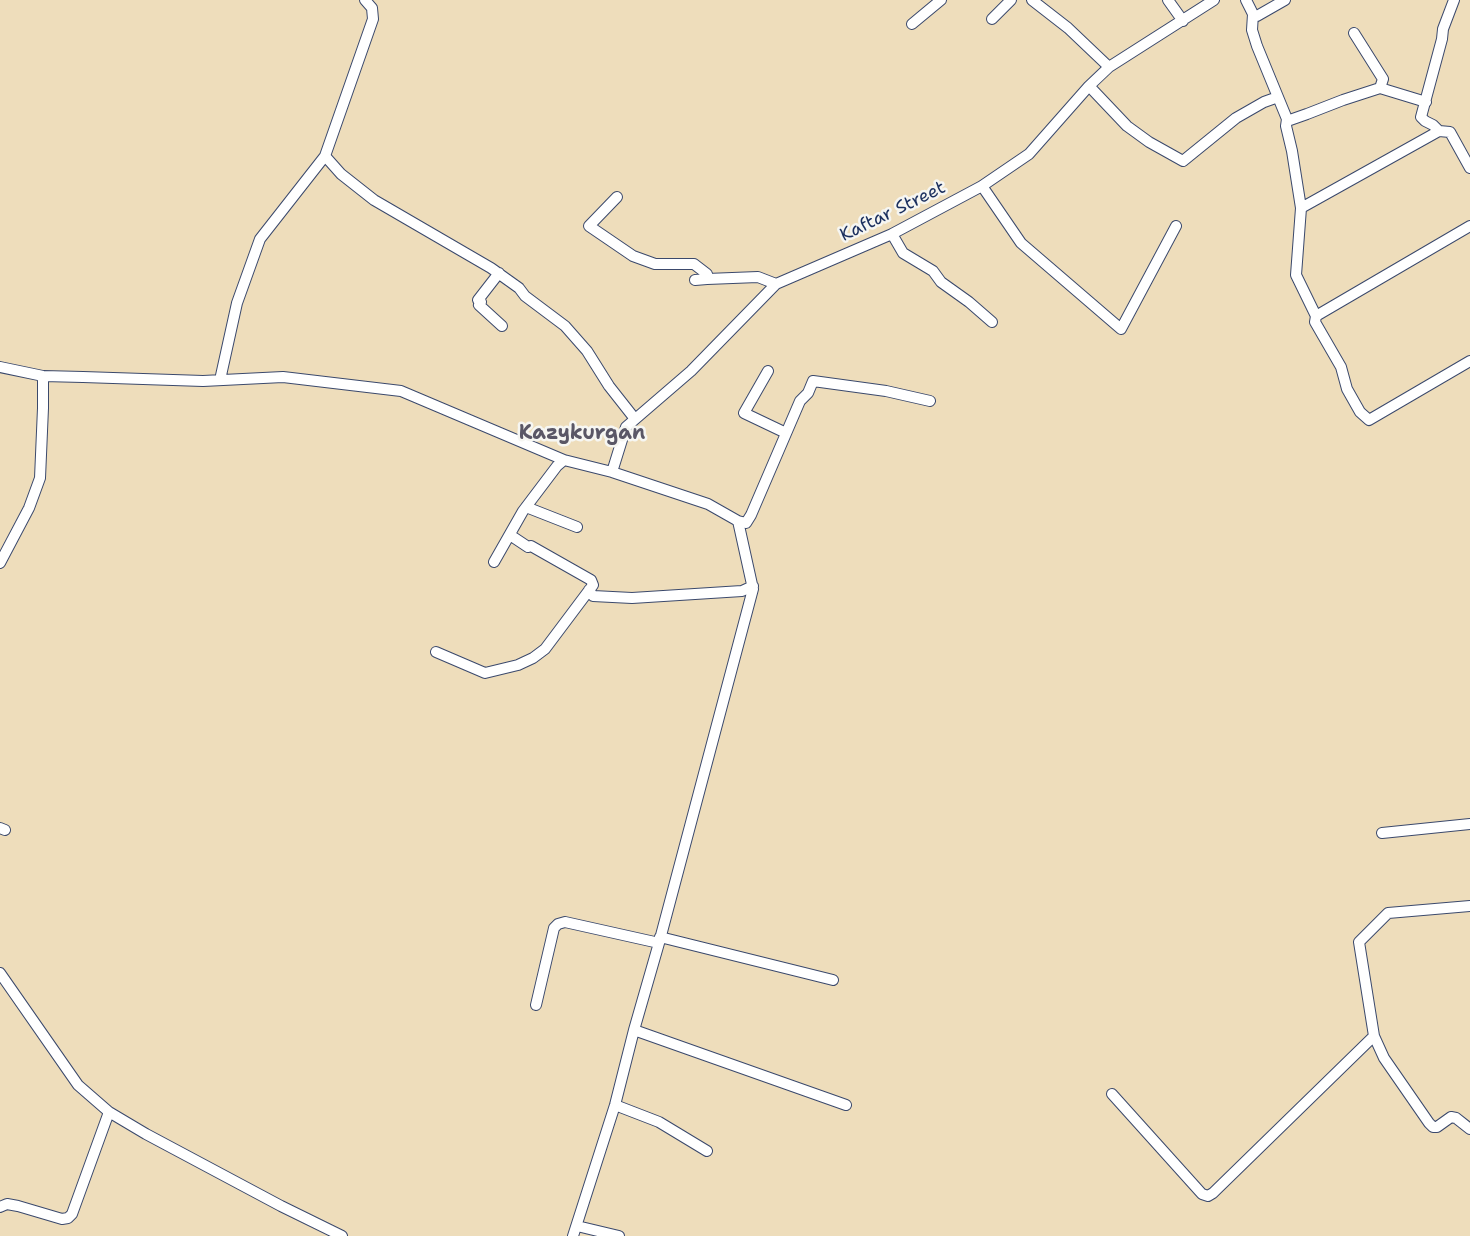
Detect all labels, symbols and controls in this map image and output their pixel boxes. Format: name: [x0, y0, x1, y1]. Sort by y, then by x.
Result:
street label: Kaftar Street: [837, 177, 949, 247]
district label: Kazykurgan: [519, 422, 645, 446]

